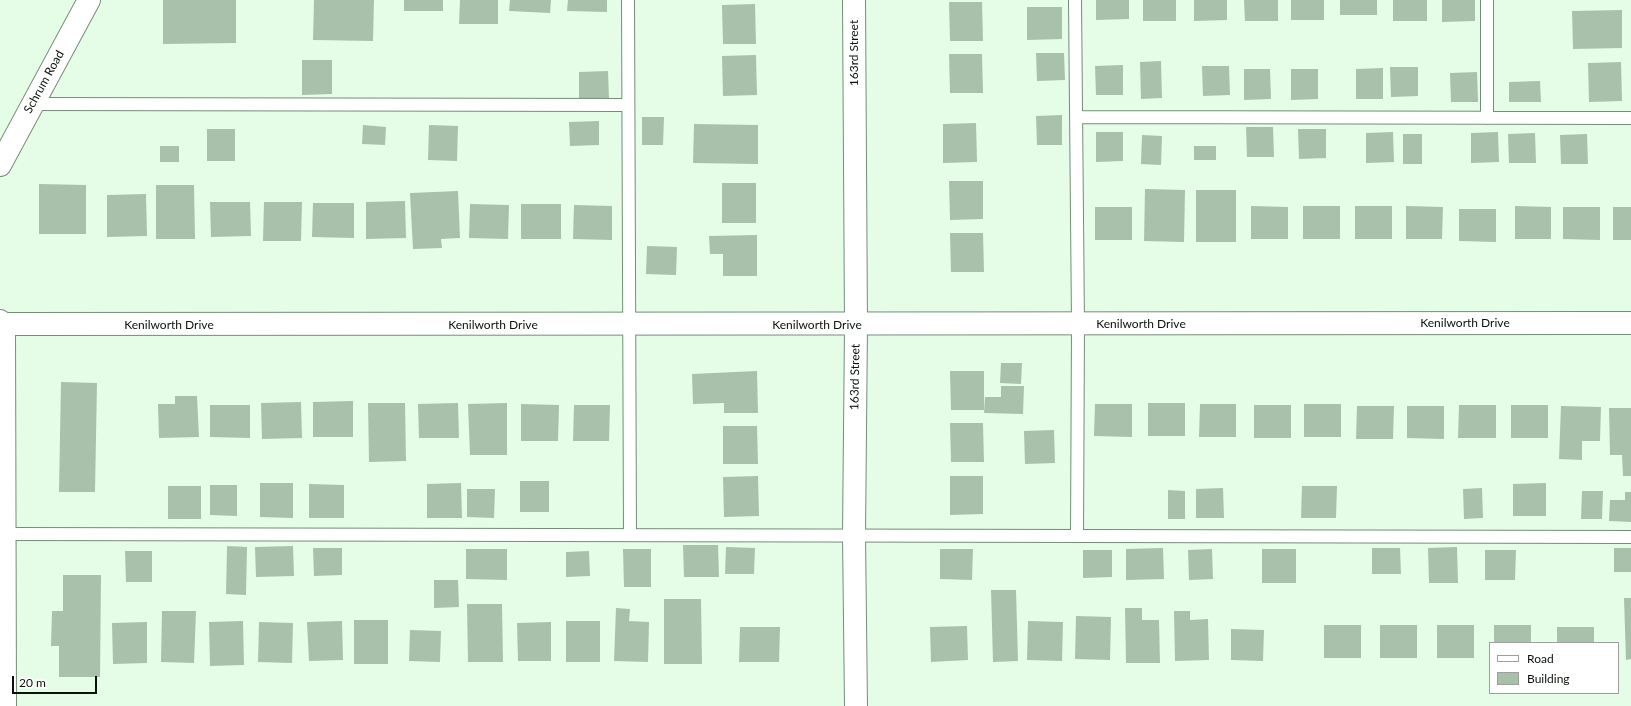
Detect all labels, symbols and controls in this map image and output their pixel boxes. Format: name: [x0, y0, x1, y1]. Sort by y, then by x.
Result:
street label: 163rd Street: [847, 20, 861, 86]
street label: Schrum Road: [21, 48, 67, 116]
street label: Kenilworth Drive: [1420, 316, 1510, 330]
street label: Kenilworth Drive: [1096, 317, 1186, 331]
street label: Kenilworth Drive: [124, 318, 214, 332]
street label: Kenilworth Drive: [448, 318, 538, 332]
street label: Kenilworth Drive: [772, 318, 862, 332]
street label: 163rd Street: [847, 344, 863, 410]
legend: [1489, 642, 1619, 694]
text: Road: [1527, 651, 1554, 666]
scale bar: [14, 668, 99, 694]
text: Building: [1527, 671, 1570, 686]
text: 20 m: [19, 675, 46, 690]

